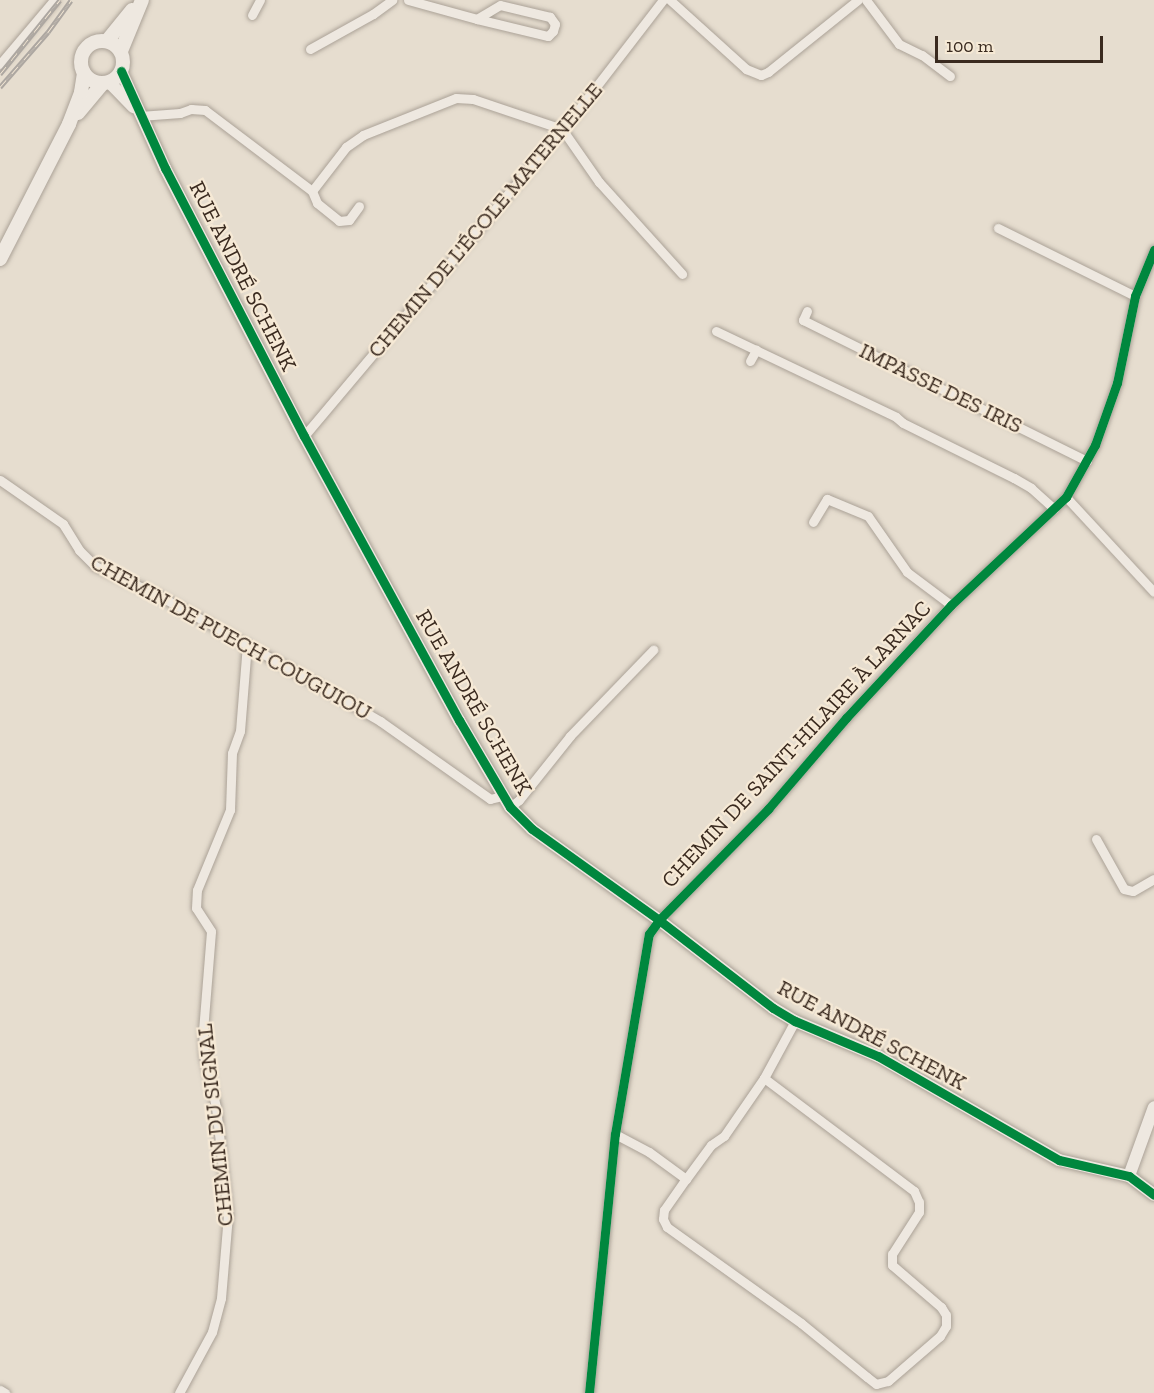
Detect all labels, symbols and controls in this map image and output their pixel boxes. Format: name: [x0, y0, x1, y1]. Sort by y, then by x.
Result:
scale bar: [938, 24, 1106, 62]
text: 100 m: [946, 35, 993, 57]
street label: CHEMIN DE L'ÉCOLE MATERNELLE: [362, 77, 608, 363]
street label: RUE ANDRÉ SCHENK: [184, 176, 302, 376]
street label: IMPASSE DES IRIS: [855, 337, 1027, 439]
street label: CHEMIN DE PUECH COUGUIOU: [86, 549, 376, 725]
street label: CHEMIN DE SAINT-HILAIRE À LARNAC: [655, 595, 937, 893]
street label: RUE ANDRÉ SCHENK: [410, 604, 538, 800]
street label: RUE ANDRÉ SCHENK: [773, 974, 971, 1096]
street label: CHEMIN DU SIGNAL: [191, 1022, 239, 1228]

